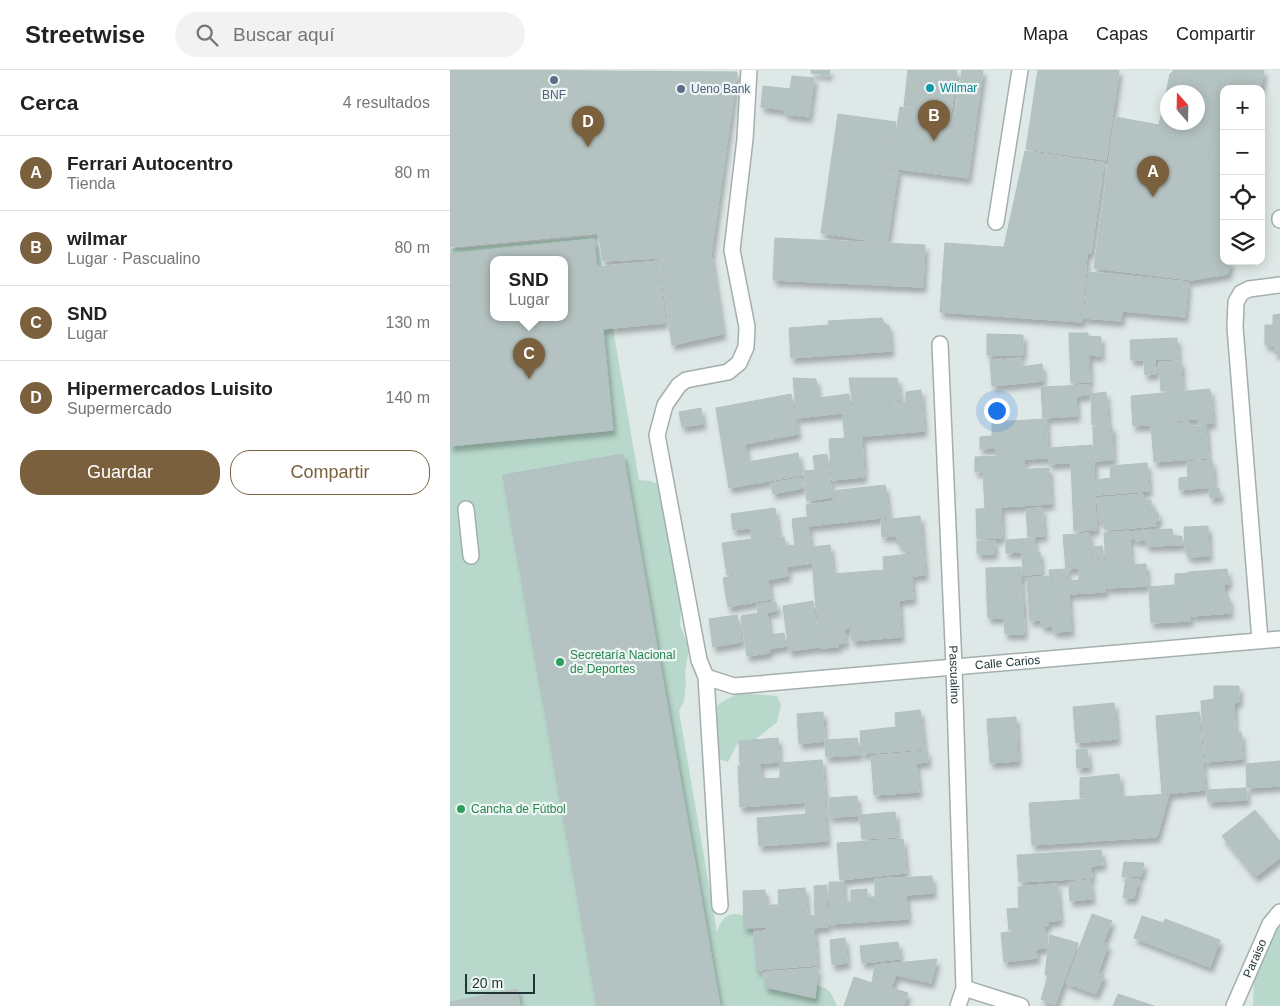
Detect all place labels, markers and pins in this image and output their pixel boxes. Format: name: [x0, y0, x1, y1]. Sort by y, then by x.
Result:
marker: BNF: [548, 74, 560, 86]
place label: Wilmar: [940, 81, 977, 95]
place label: Ueno Bank: [691, 82, 751, 96]
marker: Wilmar: [924, 82, 936, 94]
marker: Ueno Bank: [675, 83, 687, 95]
place label: BNF: [542, 88, 566, 102]
pin: B: [918, 100, 950, 141]
pin: D: [572, 106, 604, 147]
pin: A: [1137, 156, 1169, 197]
pin: C: [513, 338, 545, 379]
place label: Secretaría Nacional de Deportes: [570, 648, 675, 676]
marker: Secretaría Nacional de Deportes: [554, 656, 566, 668]
place label: Cancha de Fútbol: [471, 802, 566, 816]
marker: Cancha de Fútbol: [455, 803, 467, 815]

